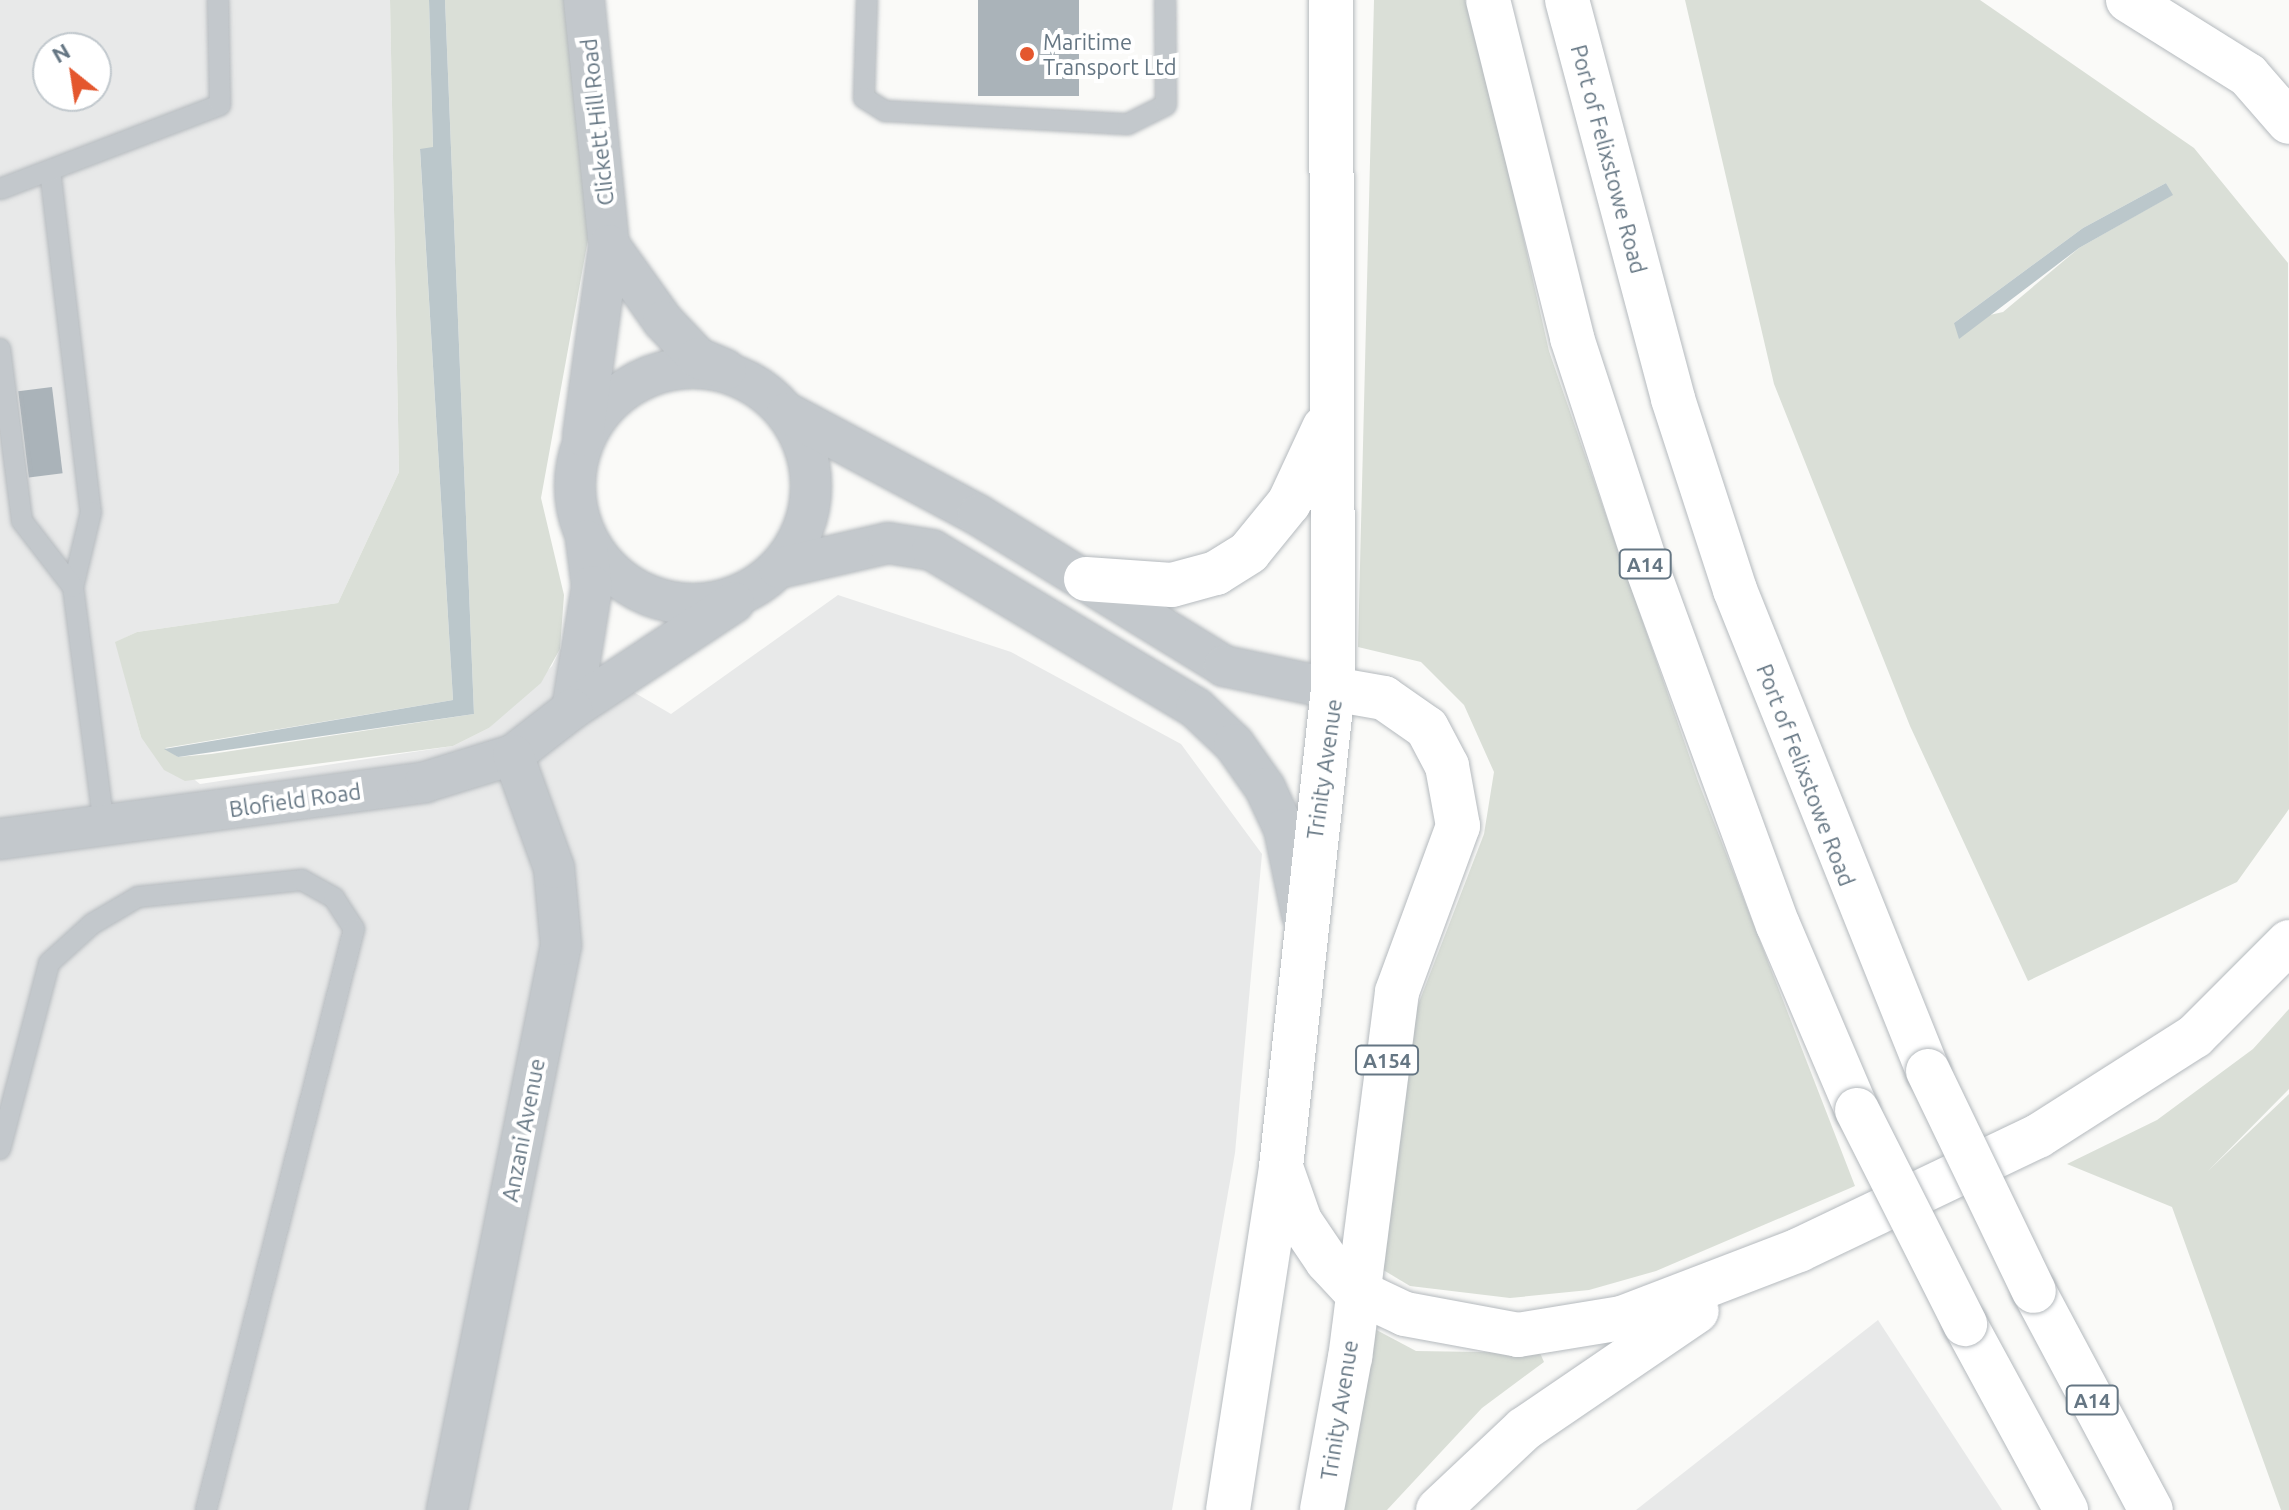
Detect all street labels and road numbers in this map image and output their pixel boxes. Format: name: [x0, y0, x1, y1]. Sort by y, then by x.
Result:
street label: Clickett Hill Road: [575, 37, 619, 207]
street label: Port of Felixstowe Road: [1566, 42, 1652, 276]
road number: A14: [1617, 548, 1673, 580]
street label: Port of Felixstowe Road: [1751, 660, 1861, 890]
street label: Trinity Avenue: [1301, 697, 1347, 841]
street label: Blofield Road: [227, 778, 363, 822]
road number: A154: [1355, 1044, 1419, 1076]
street label: Anzani Avenue: [496, 1056, 550, 1204]
street label: Trinity Avenue: [1315, 1338, 1363, 1482]
road number: A14: [2064, 1384, 2120, 1416]

